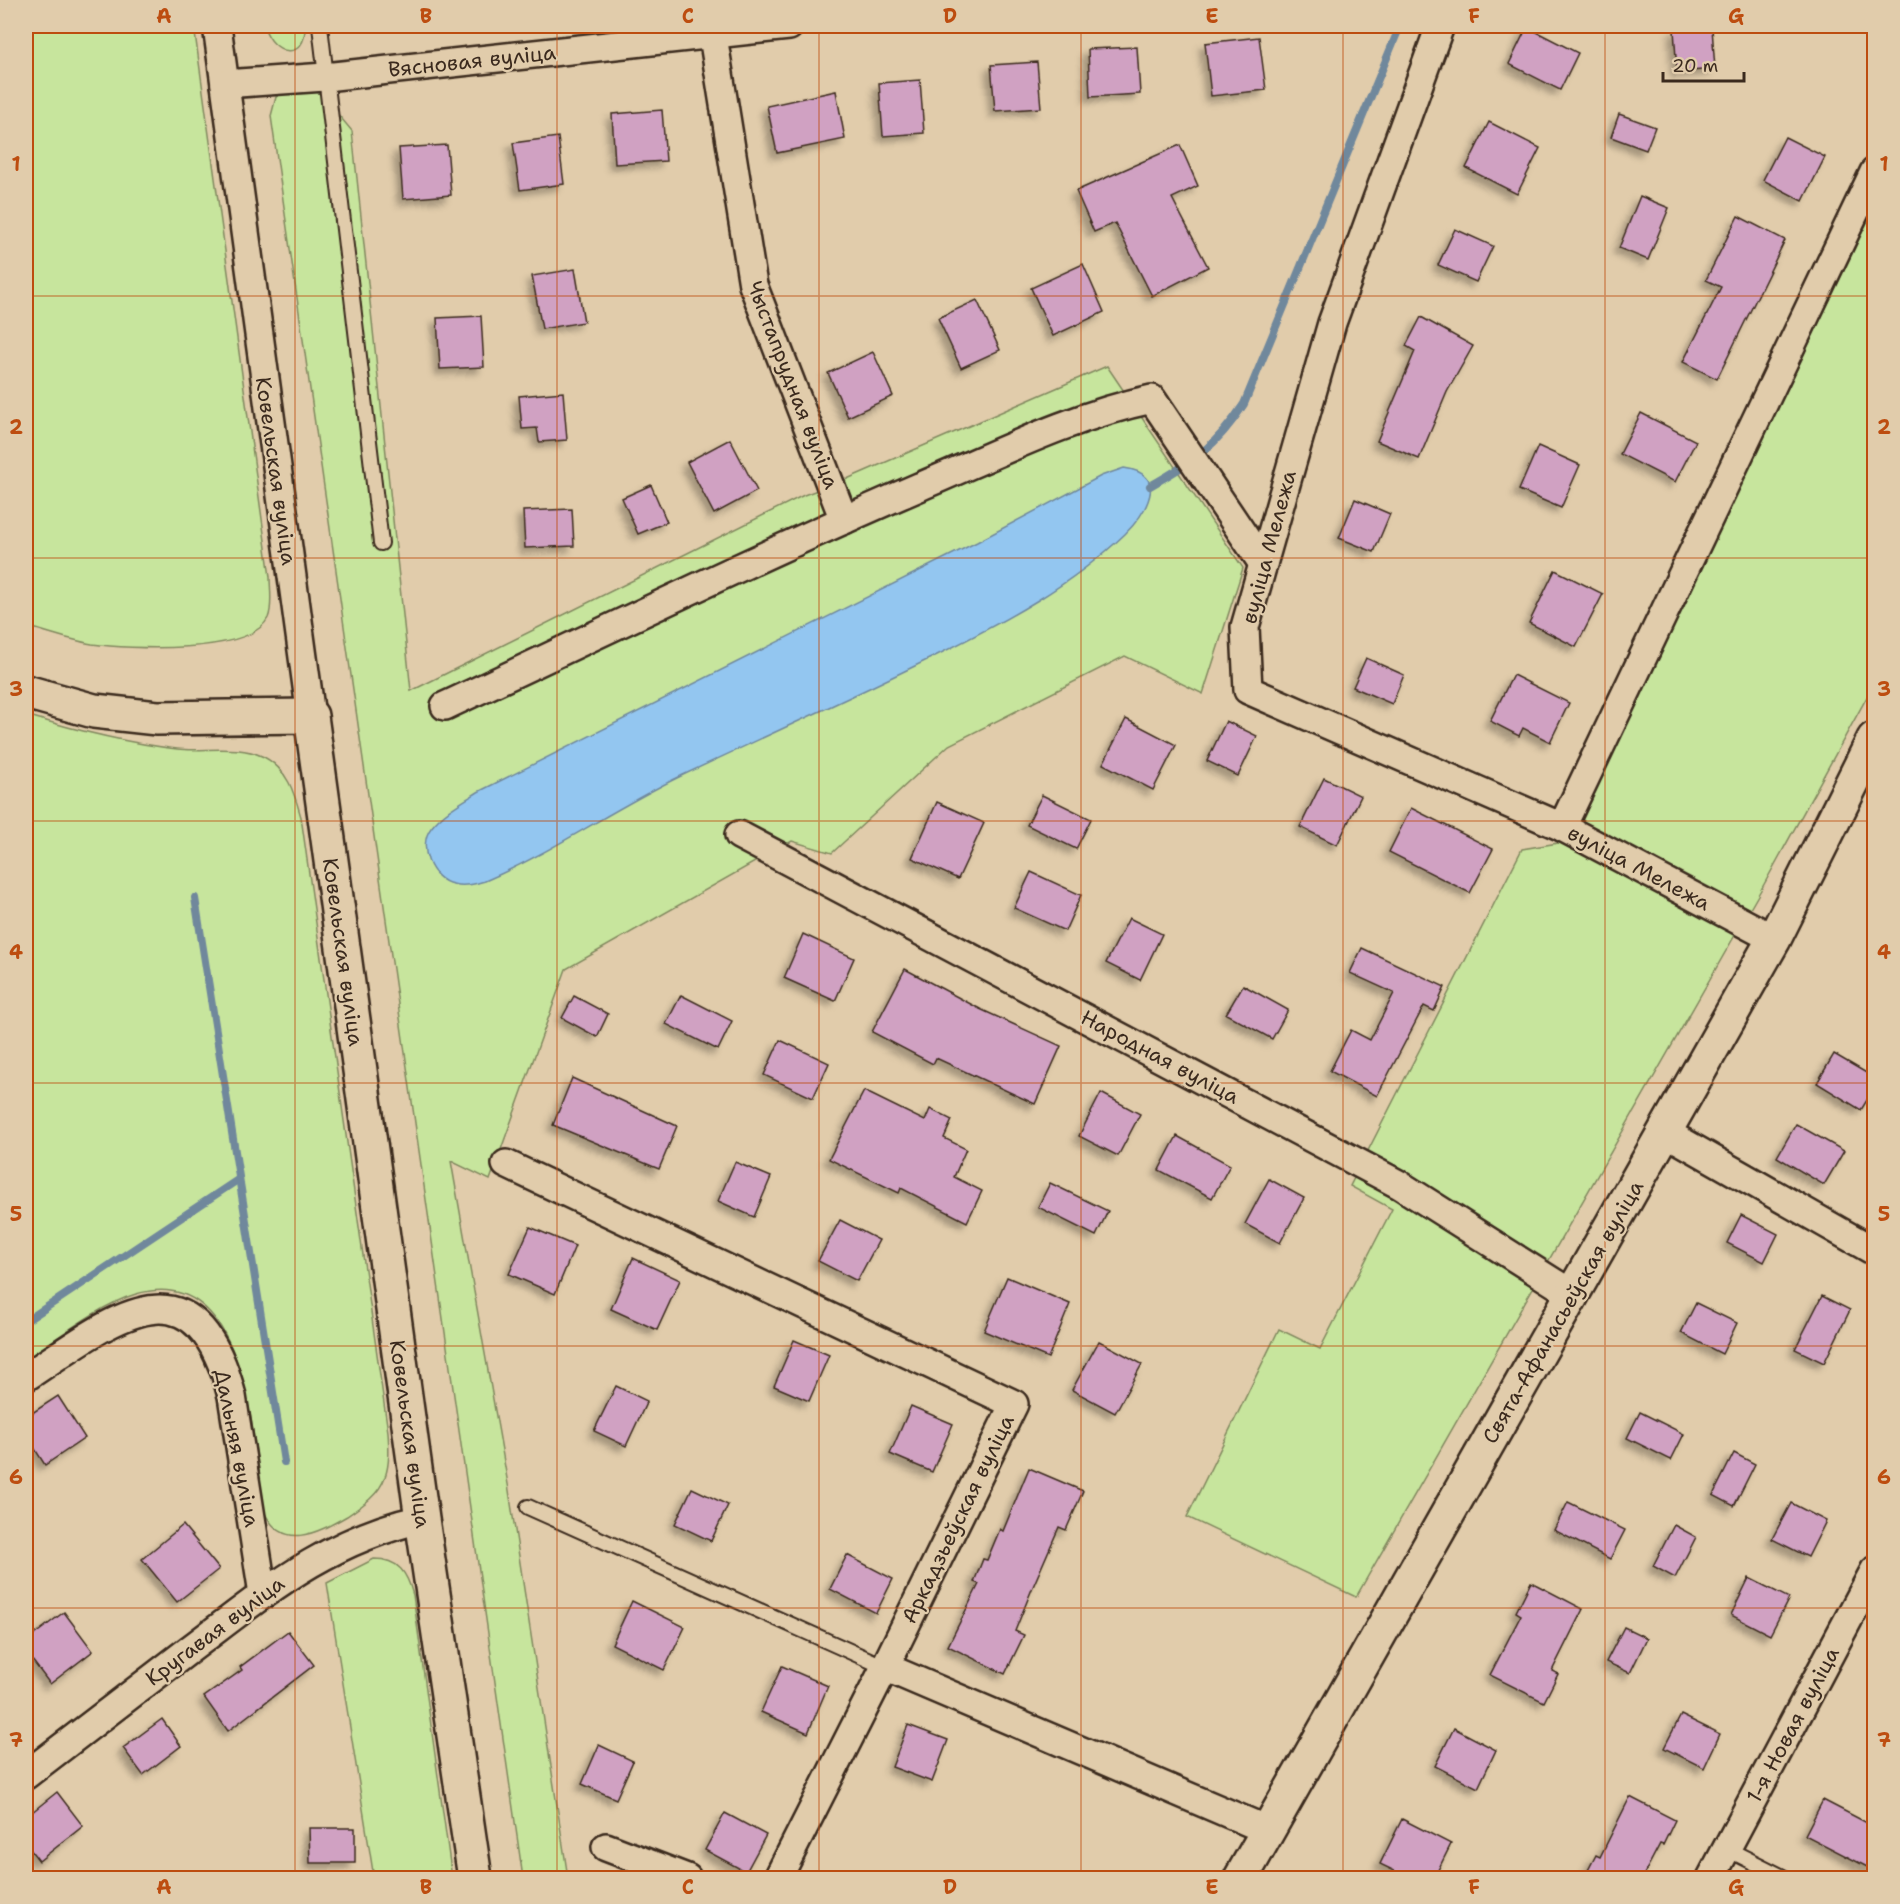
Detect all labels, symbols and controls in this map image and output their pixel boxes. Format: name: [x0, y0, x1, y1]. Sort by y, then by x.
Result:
text: A: [156, 3, 172, 29]
text: B: [420, 3, 432, 29]
text: C: [682, 3, 694, 29]
text: D: [943, 3, 957, 29]
text: E: [1205, 3, 1219, 29]
text: F: [1468, 3, 1480, 29]
text: G: [1728, 3, 1744, 29]
street label: Вясновая вуліца: [387, 38, 557, 84]
scale bar: [1663, 45, 1744, 83]
text: 20 m: [1672, 54, 1718, 78]
text: 1: [11, 151, 21, 177]
text: 1: [1879, 151, 1889, 177]
street label: Чыстапрудная вуліца: [740, 277, 846, 493]
street label: Ковельская вуліца: [249, 375, 303, 567]
text: 2: [9, 414, 23, 440]
text: 2: [1877, 414, 1891, 440]
street label: вуліца Мележа: [1235, 467, 1303, 627]
text: 3: [9, 676, 23, 702]
text: 3: [1877, 676, 1891, 702]
street label: вуліца Мележа: [1563, 819, 1715, 917]
street label: Ковельская вуліца: [316, 856, 370, 1048]
text: 4: [9, 939, 23, 965]
text: 4: [1877, 939, 1891, 965]
street label: Народная вуліца: [1076, 1003, 1244, 1111]
street label: Свята-Афанасьеўская вуліца: [1476, 1175, 1650, 1449]
text: 5: [10, 1201, 22, 1227]
text: 5: [1878, 1201, 1890, 1227]
street label: Ковельская вуліца: [383, 1338, 437, 1530]
street label: Дальняя вуліца: [208, 1367, 266, 1529]
street label: Аркадзьеўская вуліца: [895, 1410, 1021, 1628]
text: 6: [9, 1464, 23, 1490]
text: 6: [1877, 1464, 1891, 1490]
street label: Кругавая вуліца: [140, 1570, 290, 1692]
street label: 1-я Новая вуліца: [1740, 1642, 1846, 1808]
text: 7: [9, 1727, 23, 1753]
text: 7: [1877, 1727, 1891, 1753]
text: A: [156, 1874, 172, 1900]
text: B: [420, 1874, 432, 1900]
text: C: [682, 1874, 694, 1900]
text: D: [943, 1874, 957, 1900]
text: E: [1205, 1874, 1219, 1900]
text: F: [1468, 1874, 1480, 1900]
text: G: [1728, 1874, 1744, 1900]

